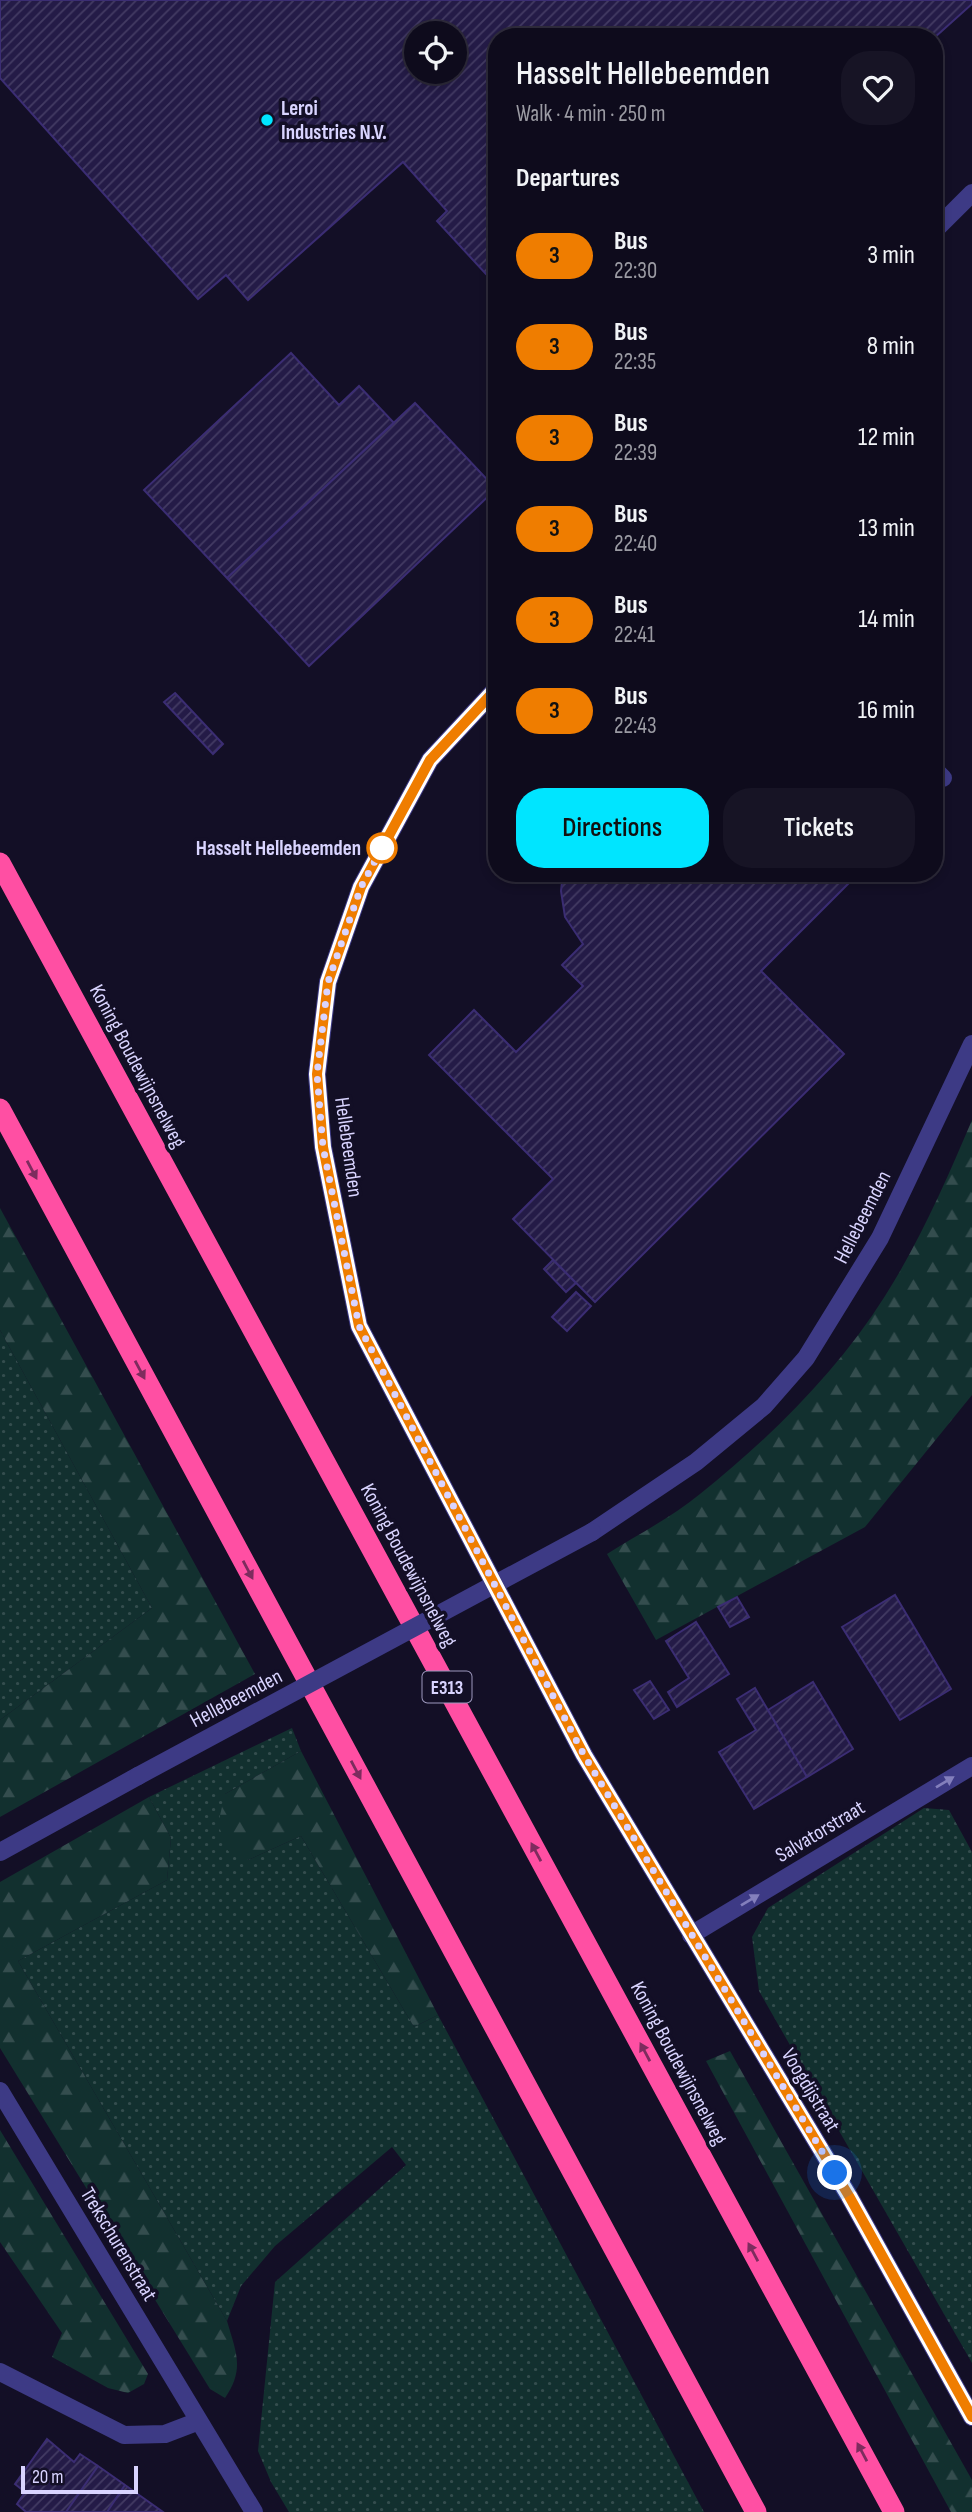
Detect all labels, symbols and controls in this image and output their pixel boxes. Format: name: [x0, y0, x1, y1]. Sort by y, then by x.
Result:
map controls: [404, 21, 467, 84]
button: locate: [404, 21, 467, 84]
button: heart: [841, 51, 915, 125]
text: Hasselt Hellebeemden: [516, 54, 770, 94]
place label: Leroi Industries N.V.: [281, 96, 387, 145]
text: Walk · 4 min · 250 m: [516, 100, 666, 128]
marker: Leroi Industries N.V.: [259, 112, 275, 128]
text: Departures: [516, 163, 620, 194]
text: Bus: [614, 226, 648, 257]
text: 3 min: [867, 240, 915, 271]
text: 3: [549, 241, 560, 270]
text: 22:30: [614, 257, 657, 285]
text: Bus: [614, 317, 648, 348]
text: 8 min: [867, 331, 915, 362]
text: 3: [549, 332, 560, 361]
text: 22:35: [614, 348, 656, 376]
text: Bus: [614, 408, 648, 439]
text: 12 min: [858, 422, 915, 453]
text: 3: [549, 423, 560, 452]
text: 22:39: [614, 439, 657, 467]
text: Bus: [614, 499, 648, 530]
text: 13 min: [858, 513, 915, 544]
text: 3: [549, 514, 560, 543]
text: 22:40: [614, 530, 657, 558]
text: Bus: [614, 590, 648, 621]
text: 14 min: [858, 604, 915, 635]
text: 3: [549, 605, 560, 634]
text: 22:41: [614, 621, 655, 649]
text: Bus: [614, 681, 648, 712]
text: 16 min: [858, 695, 915, 726]
text: 3: [549, 696, 560, 725]
text: 22:43: [614, 712, 657, 740]
button: Directions: [516, 788, 709, 868]
button: Tickets: [723, 788, 915, 868]
marker: Hasselt Hellebeemden: [367, 833, 397, 863]
place label: Hasselt Hellebeemden: [196, 836, 361, 861]
street label: Koning Boudewijnsnelweg: [84, 980, 191, 1152]
street label: Hellebeemden: [329, 1095, 368, 1199]
one-way arrow: [26, 1160, 38, 1180]
street label: Hellebeemden: [828, 1167, 896, 1268]
one-way arrow: [135, 1360, 146, 1380]
street label: Koning Boudewijnsnelweg: [355, 1479, 462, 1651]
one-way arrow: [243, 1560, 254, 1580]
street label: Hellebeemden: [186, 1664, 287, 1733]
road number: E313: [422, 1672, 472, 1702]
one-way arrow: [351, 1760, 362, 1780]
one-way arrow: [935, 1776, 954, 1789]
street label: Salvatorstraat: [771, 1795, 869, 1868]
one-way arrow: [530, 1842, 542, 1862]
one-way arrow: [740, 1893, 759, 1906]
street label: Koning Boudewijnsnelweg: [625, 1977, 732, 2149]
one-way arrow: [639, 2042, 651, 2062]
street label: Voogdijstraat: [776, 2044, 845, 2137]
your location: [817, 2155, 852, 2190]
street label: Trekschurenstraat: [75, 2183, 162, 2306]
one-way arrow: [747, 2242, 759, 2262]
one-way arrow: [856, 2442, 867, 2462]
scale bar: [21, 2463, 138, 2495]
text: 20 m: [32, 2466, 64, 2489]

